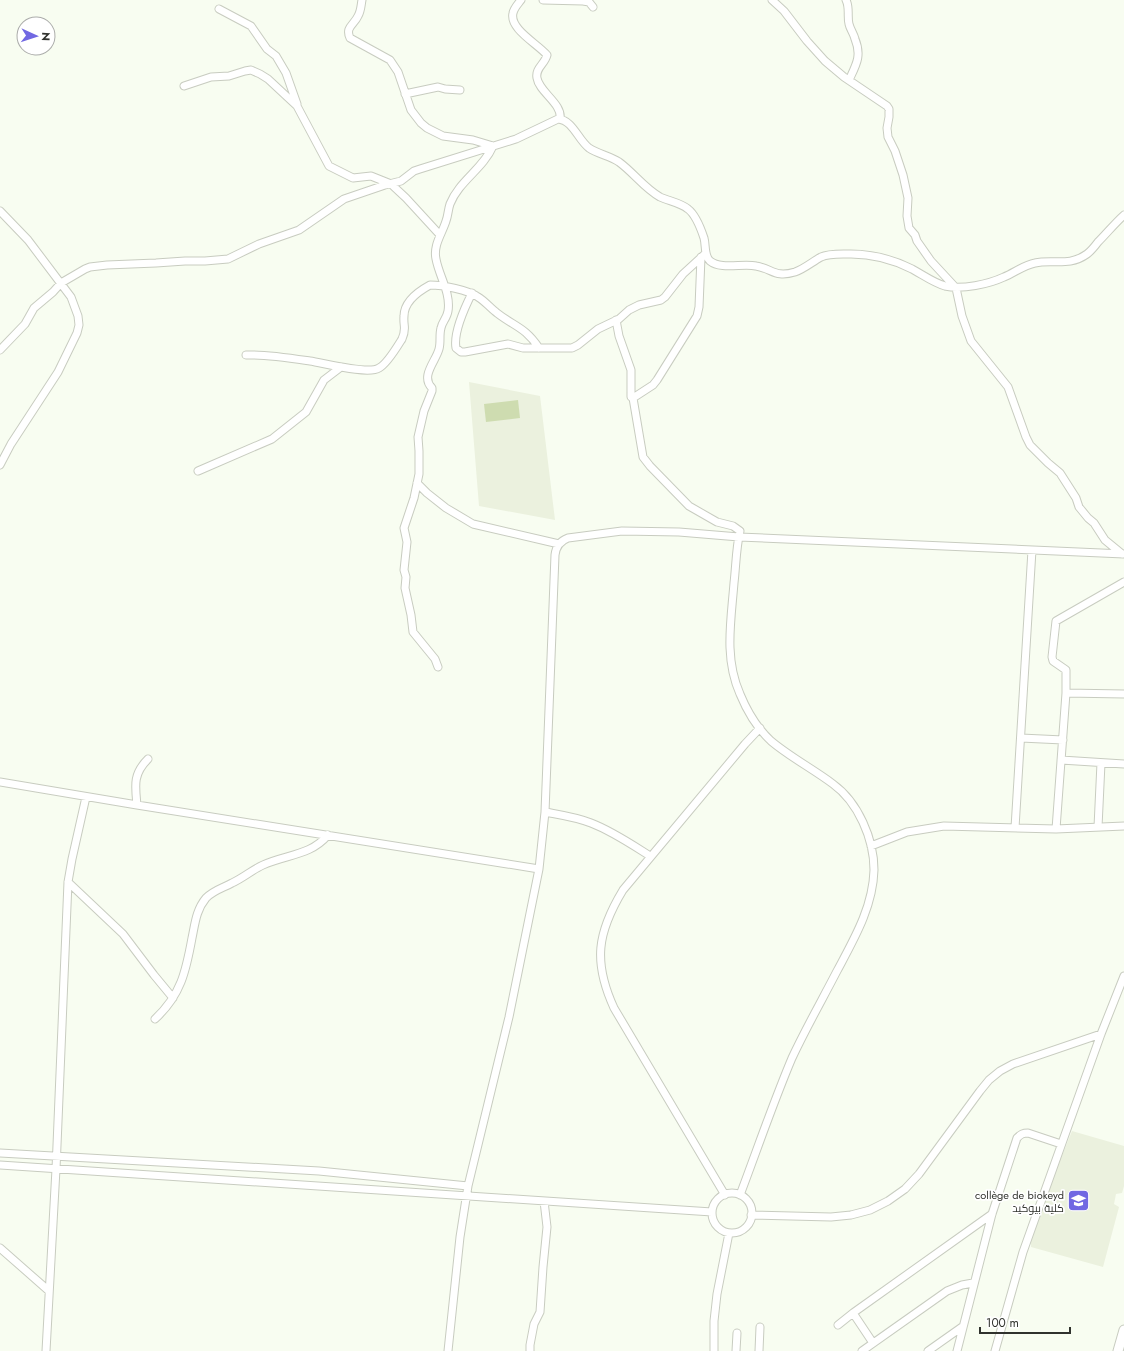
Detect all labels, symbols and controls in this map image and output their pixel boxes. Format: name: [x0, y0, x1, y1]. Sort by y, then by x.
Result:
north arrow: [16, 16, 56, 56]
text: N: [38, 32, 54, 41]
place label: collège de biokeyd كلية بيوكيد: [975, 1187, 1064, 1216]
school or university icon: collège de biokeyd كلية بيوكيد: [1066, 1188, 1092, 1214]
scale bar: [980, 1309, 1070, 1335]
text: 100 m: [986, 1314, 1019, 1332]

